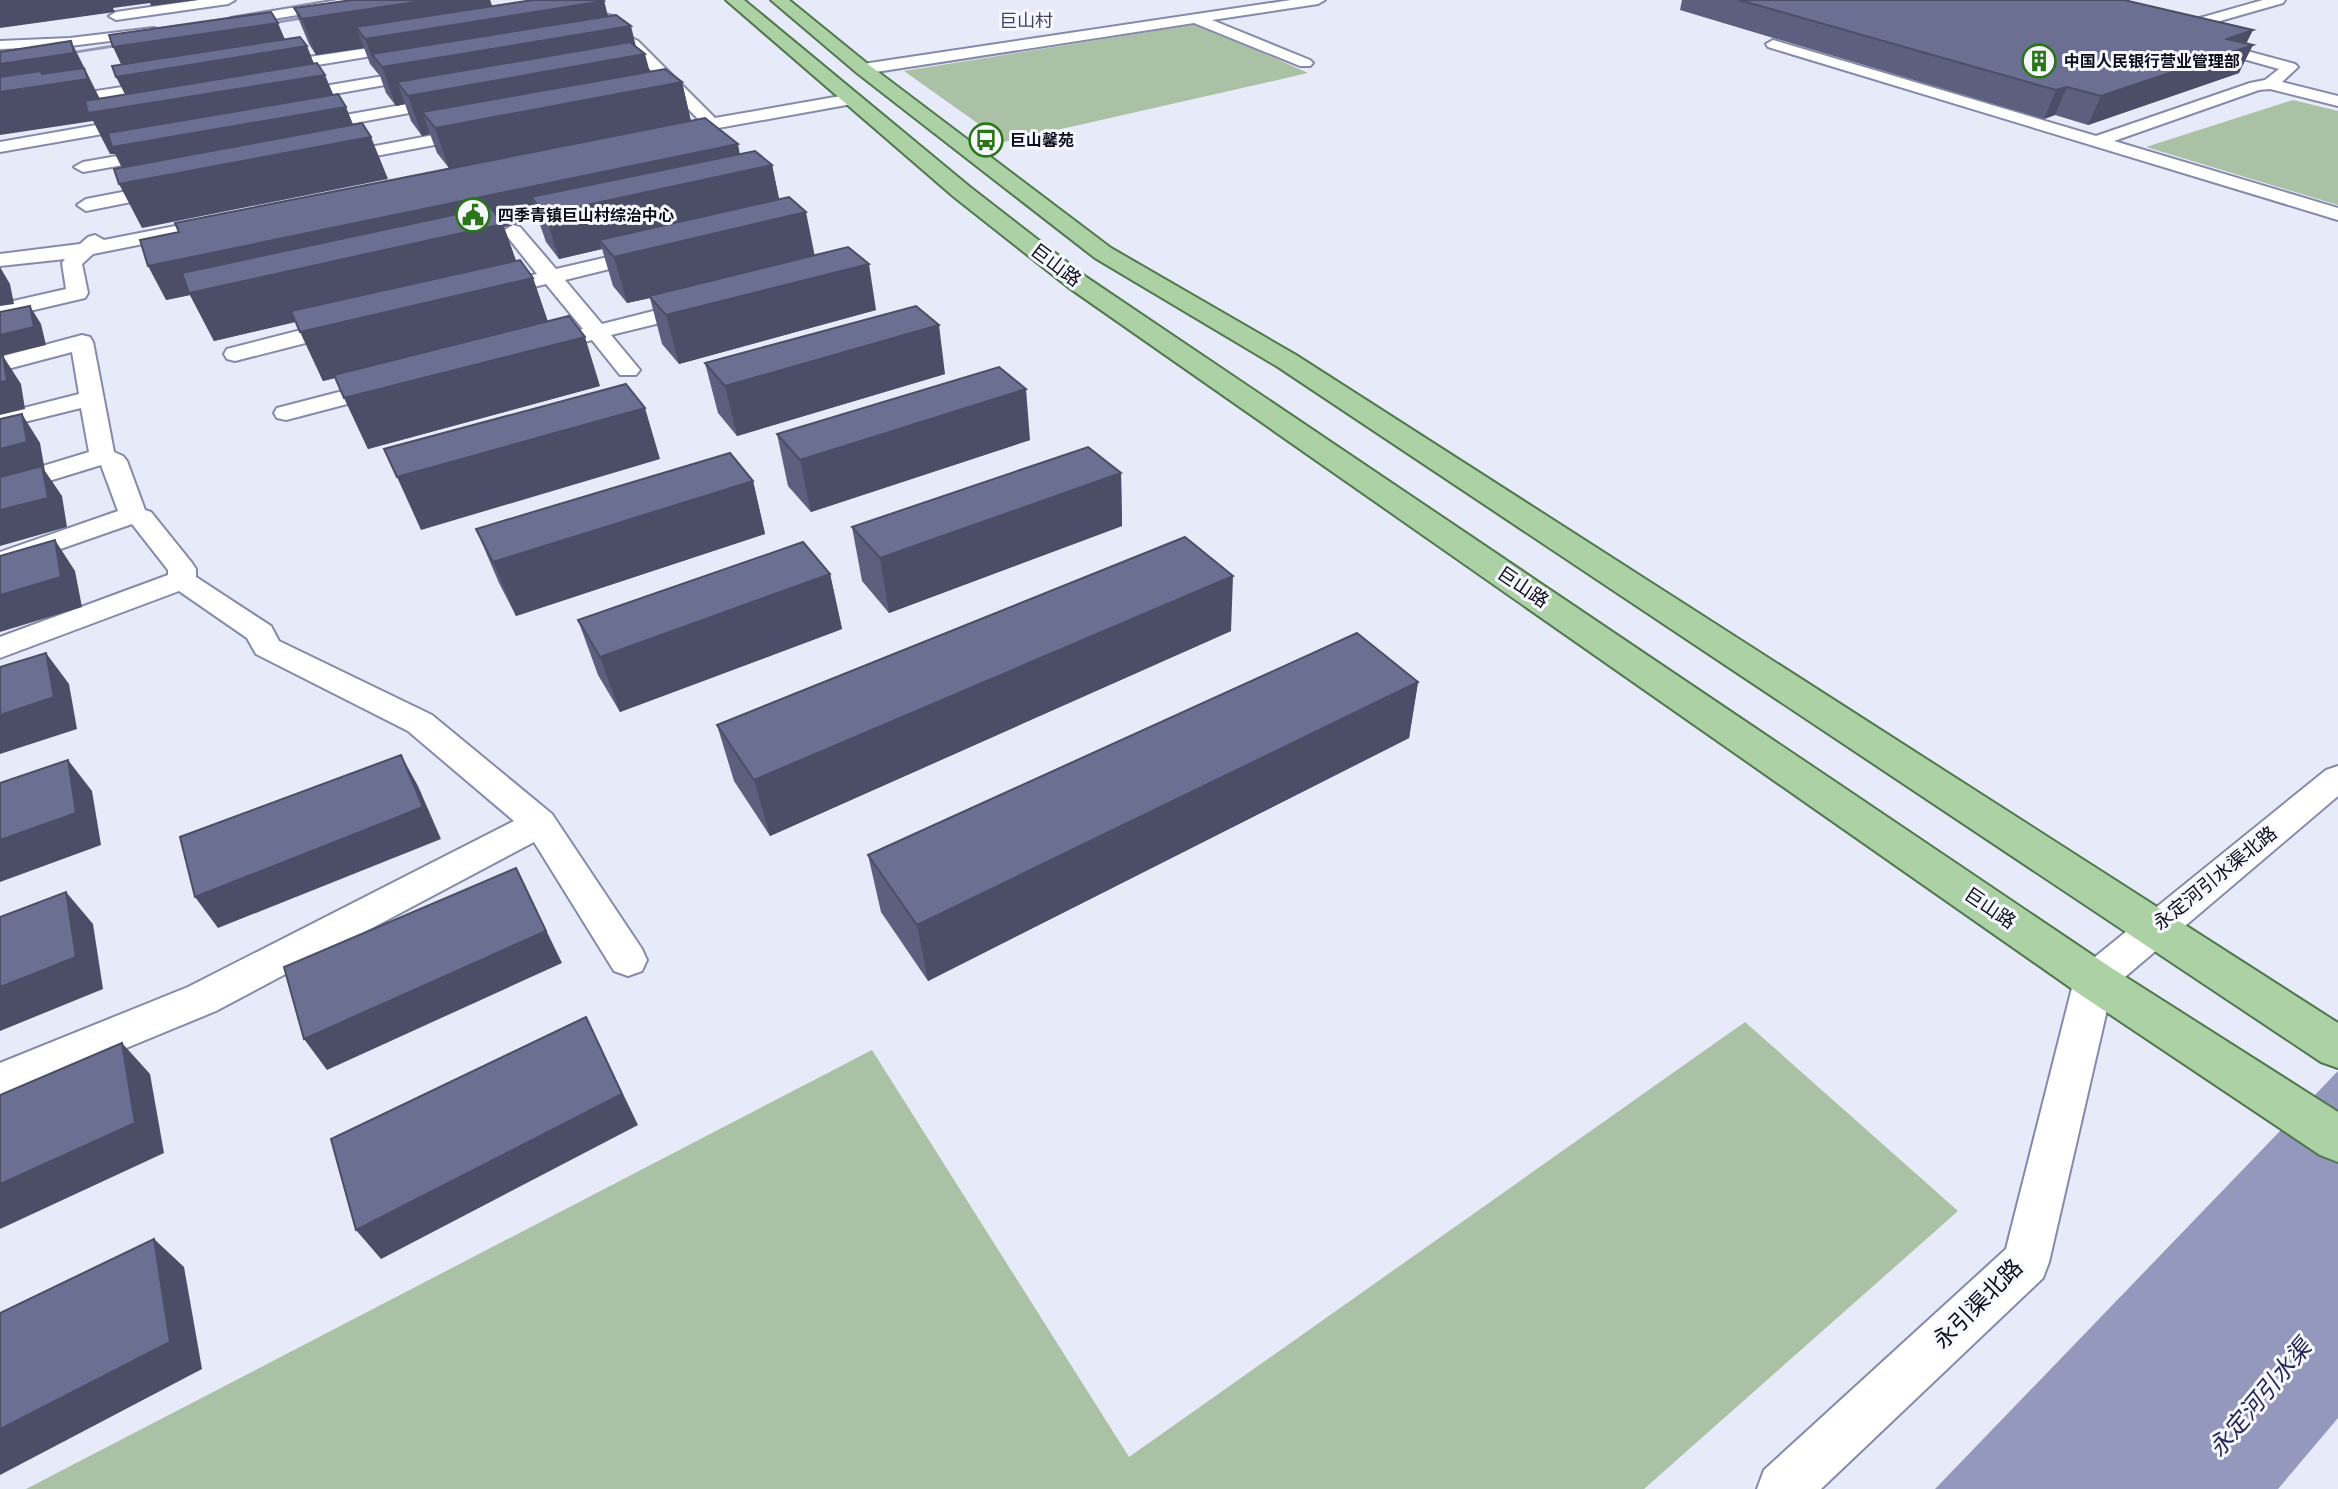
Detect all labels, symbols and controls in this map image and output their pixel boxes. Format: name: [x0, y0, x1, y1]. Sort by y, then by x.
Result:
district label: 巨山村: [999, 10, 1053, 31]
building icon: 中国人民银行营业管理部: [2020, 42, 2058, 80]
place label: 中国人民银行营业管理部: [2064, 52, 2240, 71]
bus stop icon: 巨山馨苑: [967, 121, 1005, 159]
place label: 巨山馨苑: [1010, 131, 1074, 150]
public building icon: 四季青镇巨山村综治中心: [454, 196, 492, 234]
place label: 四季青镇巨山村综治中心: [498, 206, 674, 225]
street label: 巨山路: [1026, 239, 1086, 291]
street label: 巨山路: [1493, 562, 1553, 612]
street label: 永定河引水渠北路: [2149, 821, 2281, 935]
street label: 巨山路: [1960, 883, 2020, 933]
street label: 永引渠北路: [1928, 1254, 2028, 1354]
water label: 永定河引水渠: [2203, 1332, 2319, 1462]

